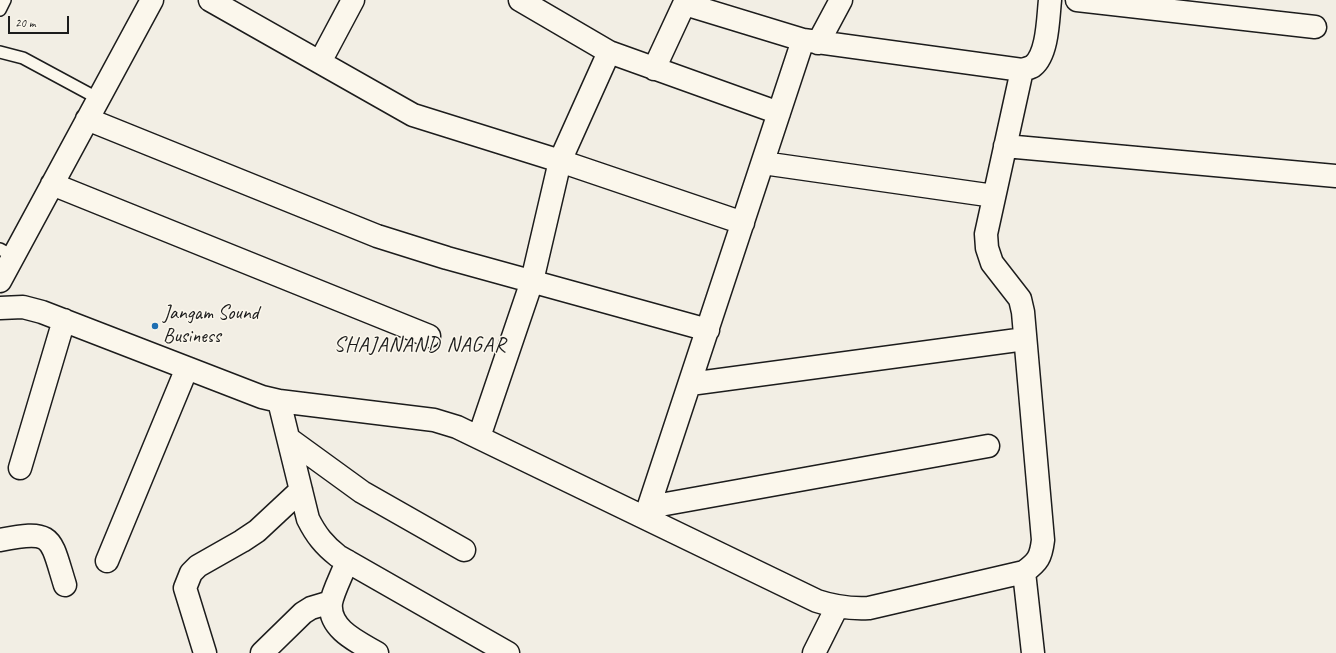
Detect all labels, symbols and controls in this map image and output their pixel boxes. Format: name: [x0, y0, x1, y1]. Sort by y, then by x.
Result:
scale bar: [10, 8, 71, 34]
text: 20 m: [15, 15, 35, 31]
place label: Jangam Sound Business: [163, 302, 259, 349]
marker: Jangam Sound Business: [150, 321, 160, 331]
district label: SHAJANAND NAGAR: [334, 332, 506, 358]

